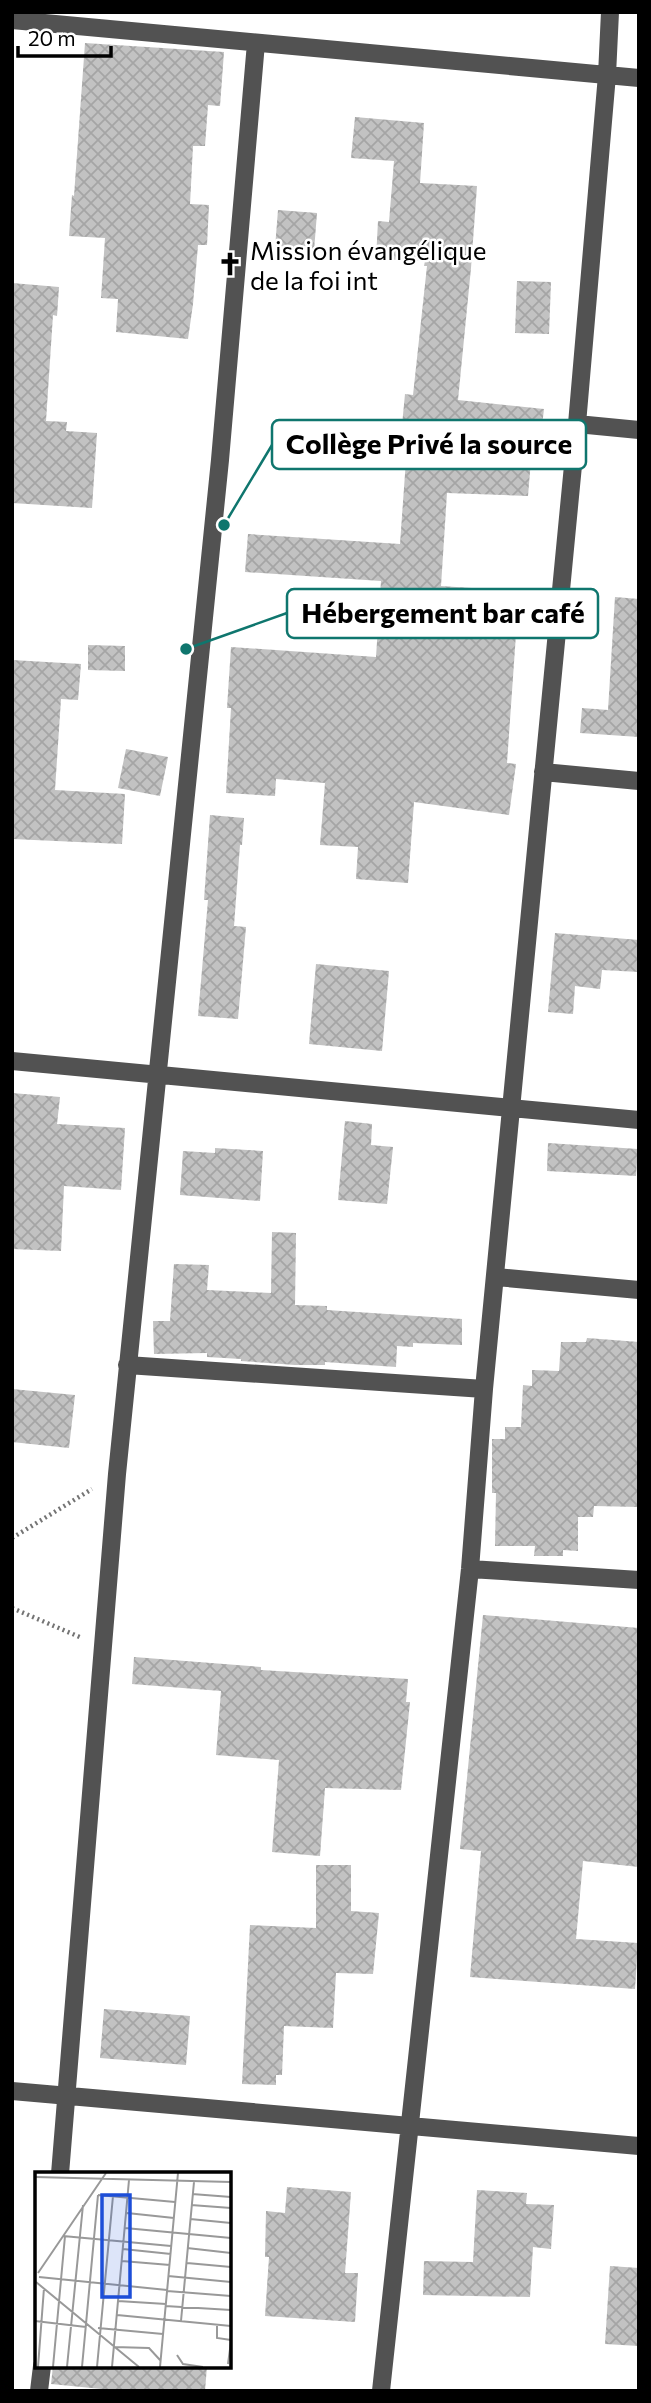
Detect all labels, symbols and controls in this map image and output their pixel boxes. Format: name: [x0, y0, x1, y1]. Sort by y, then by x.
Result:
scale bar: [18, 14, 110, 58]
text: 20 m: [28, 25, 76, 50]
place label: Mission évangélique de la foi int: [250, 234, 487, 295]
church icon: Mission évangélique de la foi int: [216, 250, 244, 278]
callout: Collège Privé la source: [272, 420, 586, 469]
text: Collège Privé la source: [286, 426, 572, 460]
callout: Hébergement bar café: [287, 589, 598, 638]
text: Hébergement bar café: [301, 595, 585, 629]
inset map: [35, 2172, 231, 2368]

